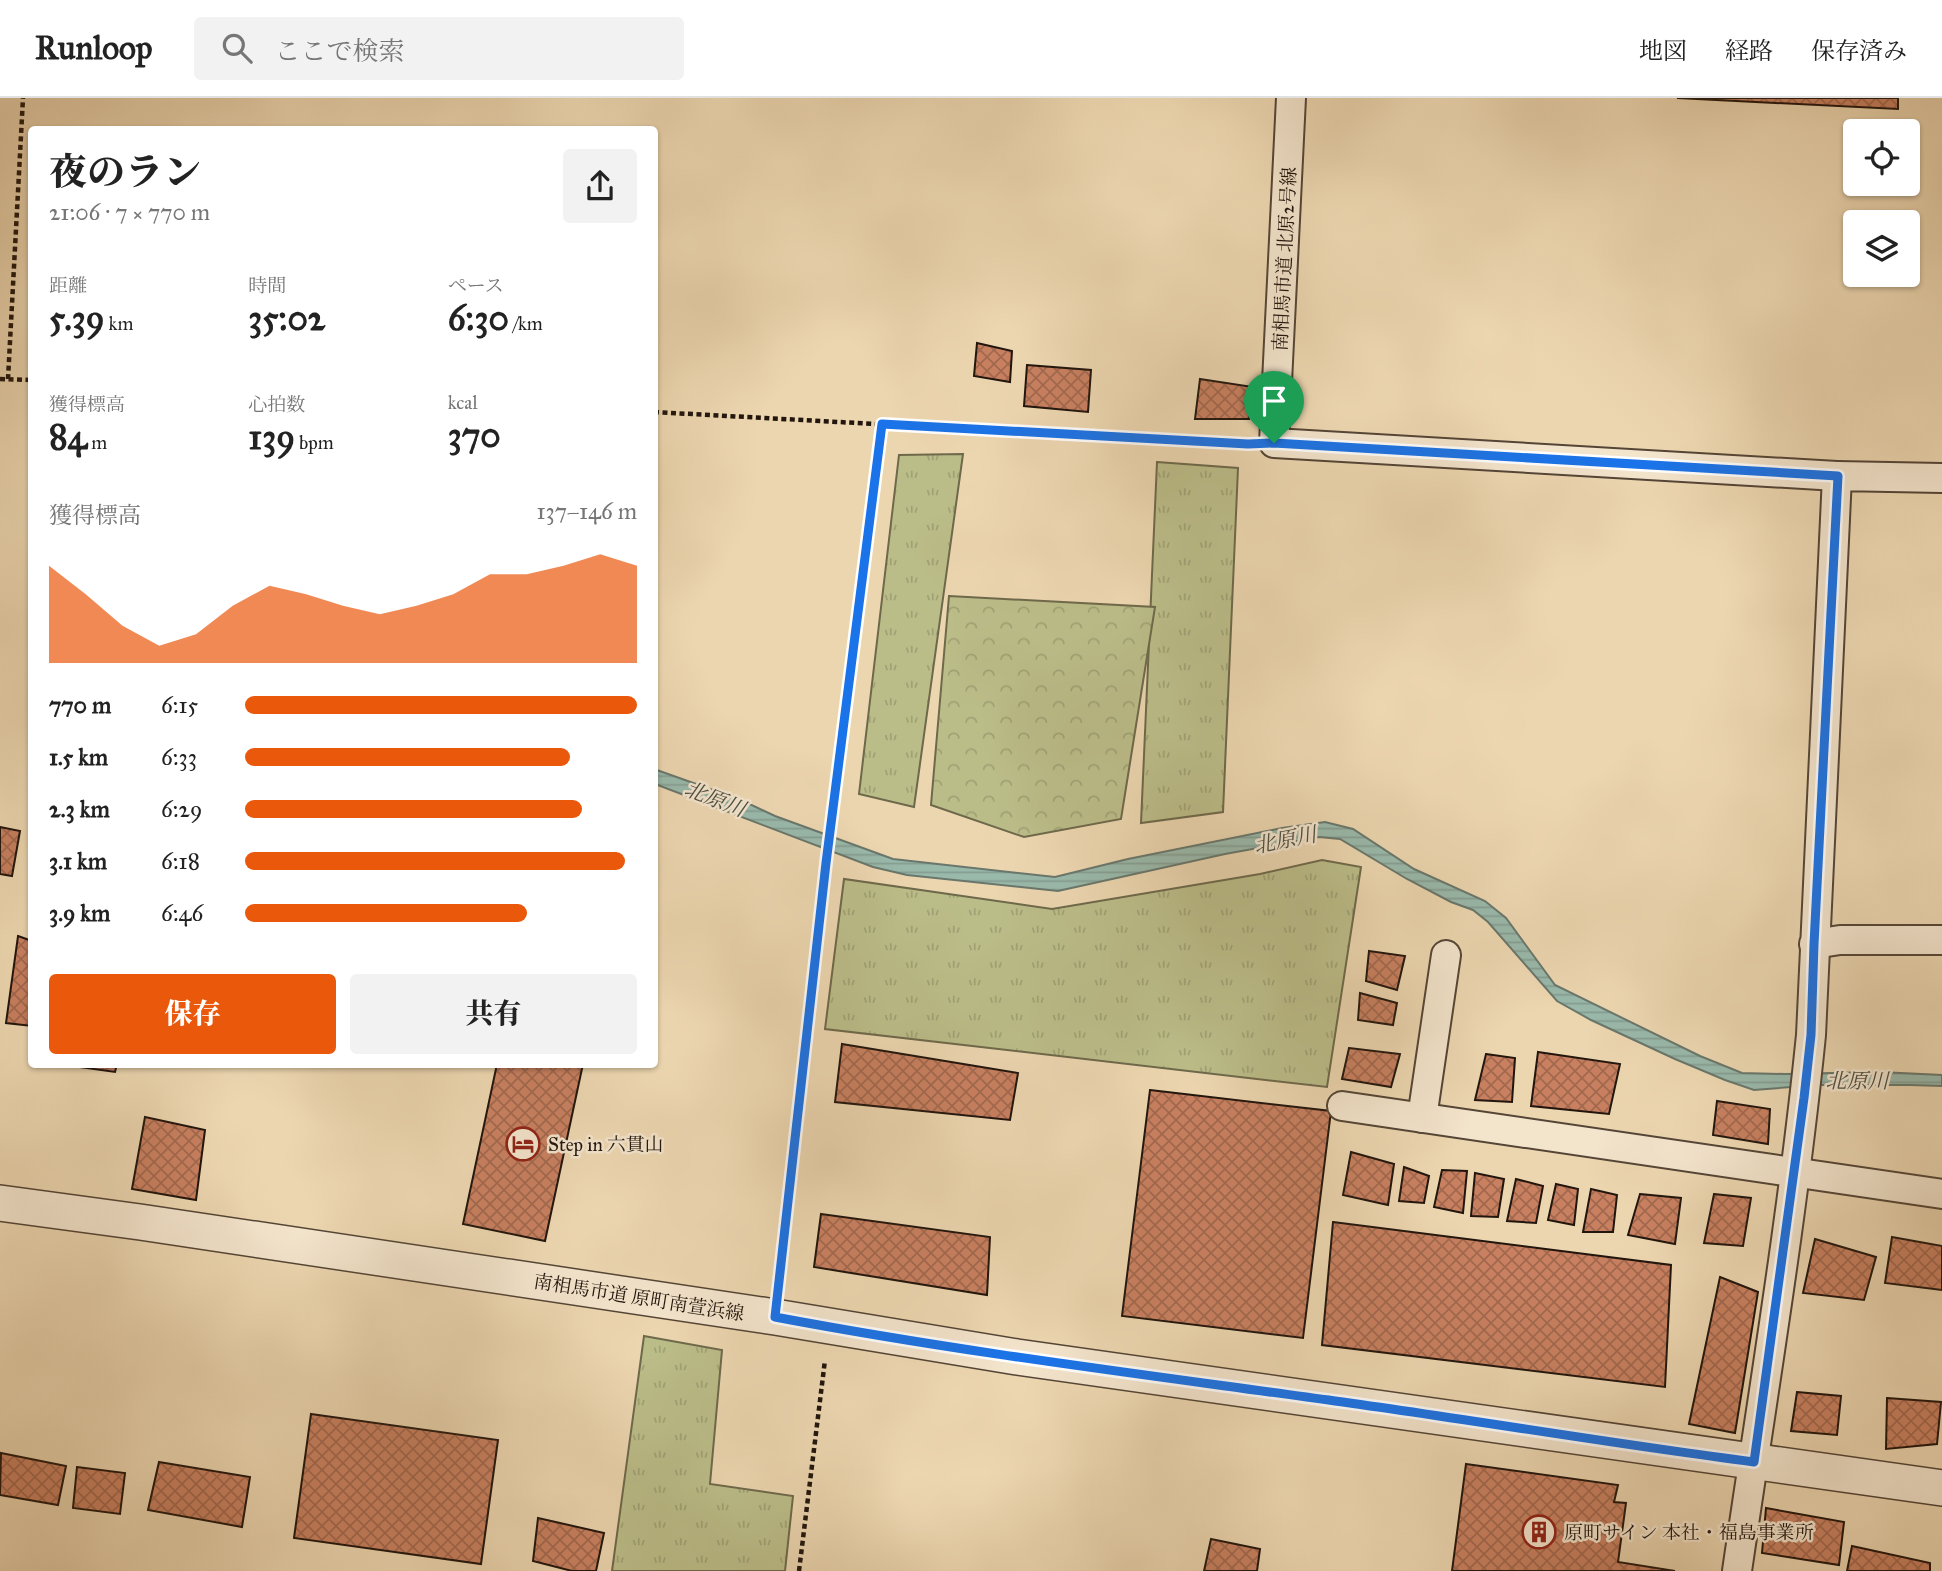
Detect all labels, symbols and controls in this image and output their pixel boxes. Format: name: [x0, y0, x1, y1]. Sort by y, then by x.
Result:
search box: [194, 17, 684, 80]
text: Runloop: [35, 28, 152, 68]
icon: search: [218, 29, 256, 67]
text: ここで検索: [274, 35, 404, 67]
text: 地図: [1639, 36, 1687, 66]
text: 経路: [1725, 36, 1773, 66]
text: 保存済み: [1811, 36, 1907, 66]
map controls: [1843, 119, 1920, 287]
button: locate: [1843, 119, 1920, 196]
text: 夜のラン: [49, 149, 201, 195]
button: share: [563, 149, 637, 223]
street label: 南相馬市道 北原2号線: [1268, 166, 1301, 352]
text: 21:06 · 7 × 770 m: [49, 198, 210, 226]
button: layers: [1843, 210, 1920, 287]
text: 距離: [49, 274, 87, 297]
text: 時間: [248, 274, 286, 297]
text: ペース: [448, 274, 504, 297]
text: 5.39: [49, 297, 104, 340]
text: 35:02: [248, 297, 325, 340]
text: 6:30: [448, 297, 509, 340]
text: km: [104, 312, 133, 335]
text: /km: [509, 312, 543, 335]
pin: [1244, 371, 1304, 443]
icon: arrive: [1255, 382, 1293, 420]
text: kcal: [448, 391, 478, 414]
text: 獲得標高: [49, 393, 125, 416]
text: 心拍数: [248, 393, 305, 416]
text: 370: [448, 414, 501, 457]
text: 84: [49, 416, 87, 459]
text: 139: [248, 416, 295, 459]
text: m: [87, 431, 107, 454]
text: bpm: [295, 431, 334, 454]
text: 137–146 m: [536, 497, 637, 525]
text: 獲得標高: [49, 501, 141, 529]
text: 770 m: [49, 691, 111, 719]
text: 6:15: [161, 691, 198, 719]
text: 1.5 km: [49, 743, 108, 771]
text: 6:33: [161, 743, 197, 771]
water label: 北原川: [681, 776, 751, 823]
text: 2.3 km: [49, 795, 110, 823]
text: 6:29: [161, 795, 202, 823]
water label: 北原川: [1252, 821, 1320, 859]
text: 3.1 km: [49, 847, 107, 875]
text: 6:18: [161, 847, 200, 875]
text: 3.9 km: [49, 899, 110, 927]
text: 6:46: [161, 899, 203, 927]
button: 保存: [49, 974, 336, 1054]
button: 共有: [350, 974, 637, 1054]
water label: 北原川: [1826, 1068, 1890, 1094]
hotel icon: Step in 六貫山: [504, 1125, 542, 1163]
place label: Step in 六貫山: [548, 1133, 664, 1156]
street label: 南相馬市道 原町南萱浜線: [532, 1269, 746, 1326]
building icon: 原町サイン 本社・福島事業所: [1520, 1513, 1558, 1551]
place label: 原町サイン 本社・福島事業所: [1564, 1521, 1814, 1544]

